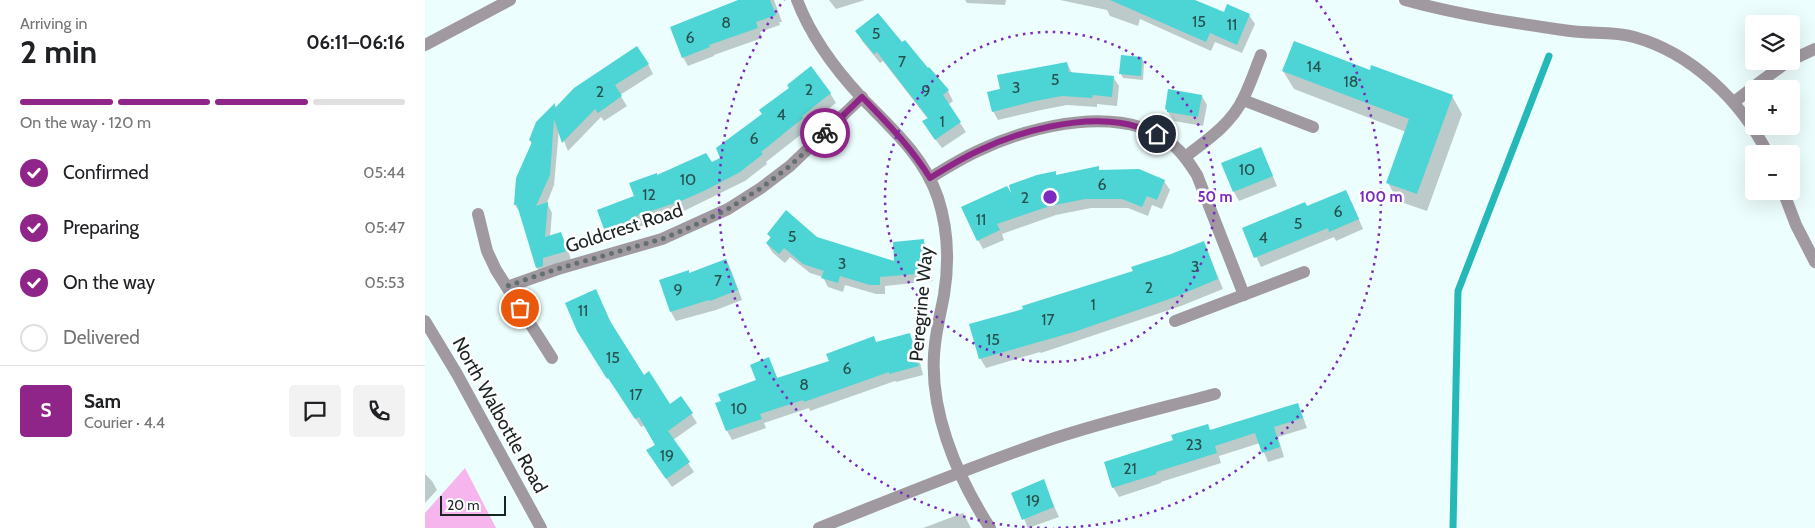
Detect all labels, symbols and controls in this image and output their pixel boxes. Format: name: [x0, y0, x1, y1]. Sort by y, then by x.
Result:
house number: 15: [1192, 12, 1206, 31]
house number: 8: [721, 13, 731, 32]
text: Arriving in: [20, 14, 87, 33]
house number: 11: [1227, 15, 1237, 34]
map controls: [1745, 15, 1800, 200]
button: layers: [1745, 15, 1800, 70]
house number: 5: [872, 24, 880, 43]
house number: 6: [685, 28, 695, 47]
text: 06:11–06:16: [306, 31, 405, 54]
text: 2 min: [20, 32, 97, 71]
house number: 7: [898, 52, 906, 71]
house number: 14: [1307, 57, 1321, 76]
house number: 5: [1051, 70, 1059, 89]
house number: 18: [1344, 72, 1358, 91]
house number: 3: [1012, 78, 1020, 97]
house number: 2: [805, 80, 813, 99]
button: +: [1745, 80, 1800, 135]
house number: 9: [921, 81, 931, 100]
house number: 2: [596, 82, 604, 101]
house number: 4: [776, 105, 786, 124]
courier: [800, 108, 850, 158]
house number: 1: [939, 112, 945, 131]
text: On the way · 120 m: [20, 113, 151, 132]
pin: [1136, 113, 1178, 155]
icon: bike: [811, 119, 839, 147]
icon: home: [1143, 120, 1171, 148]
house number: 6: [749, 129, 759, 148]
button: −: [1745, 145, 1800, 200]
icon: check: [20, 159, 48, 187]
house number: 10: [1239, 160, 1255, 179]
text: Confirmed: [63, 161, 149, 184]
text: 05:44: [363, 163, 405, 182]
house number: 10: [680, 170, 696, 189]
house number: 6: [1097, 175, 1107, 194]
house number: 12: [642, 185, 656, 204]
house number: 2: [1021, 188, 1029, 207]
centre of rings: [1041, 188, 1059, 206]
text: 50 m: [1197, 188, 1233, 206]
text: 100 m: [1359, 188, 1403, 206]
street label: Goldcrest Road: [562, 198, 686, 258]
house number: 6: [1333, 202, 1343, 221]
house number: 11: [976, 210, 986, 229]
icon: check: [20, 214, 48, 242]
house number: 5: [1294, 214, 1302, 233]
text: Preparing: [63, 216, 139, 239]
text: 05:47: [365, 218, 405, 237]
house number: 5: [788, 227, 796, 246]
house number: 4: [1258, 228, 1268, 247]
street label: Peregrine Way: [905, 245, 938, 363]
house number: 3: [838, 254, 846, 273]
house number: 3: [1191, 257, 1199, 276]
icon: check: [20, 269, 48, 297]
text: On the way: [63, 271, 155, 294]
house number: 7: [714, 271, 722, 290]
text: 05:53: [365, 273, 405, 292]
house number: 2: [1145, 278, 1153, 297]
house number: 9: [673, 280, 683, 299]
pin: [499, 287, 541, 329]
icon: bag: [506, 294, 534, 322]
house number: 1: [1090, 295, 1096, 314]
house number: 11: [578, 301, 588, 320]
house number: 17: [1041, 310, 1055, 329]
text: Delivered: [63, 326, 140, 349]
house number: 15: [986, 330, 1000, 349]
street label: North Walbottle Road: [448, 333, 552, 497]
house number: 15: [606, 348, 620, 367]
house number: 6: [842, 359, 852, 378]
house number: 8: [799, 375, 809, 394]
button: chat: [289, 385, 341, 437]
button: phone: [353, 385, 405, 437]
house number: 17: [629, 385, 643, 404]
text: Sam: [84, 390, 121, 413]
text: S: [40, 399, 52, 422]
house number: 10: [731, 399, 747, 418]
text: Courier · 4.4: [84, 413, 165, 432]
house number: 23: [1185, 435, 1203, 454]
house number: 19: [660, 446, 674, 465]
house number: 21: [1123, 459, 1137, 478]
house number: 19: [1026, 491, 1040, 510]
scale bar: [440, 493, 506, 516]
text: 20 m: [447, 496, 480, 514]

